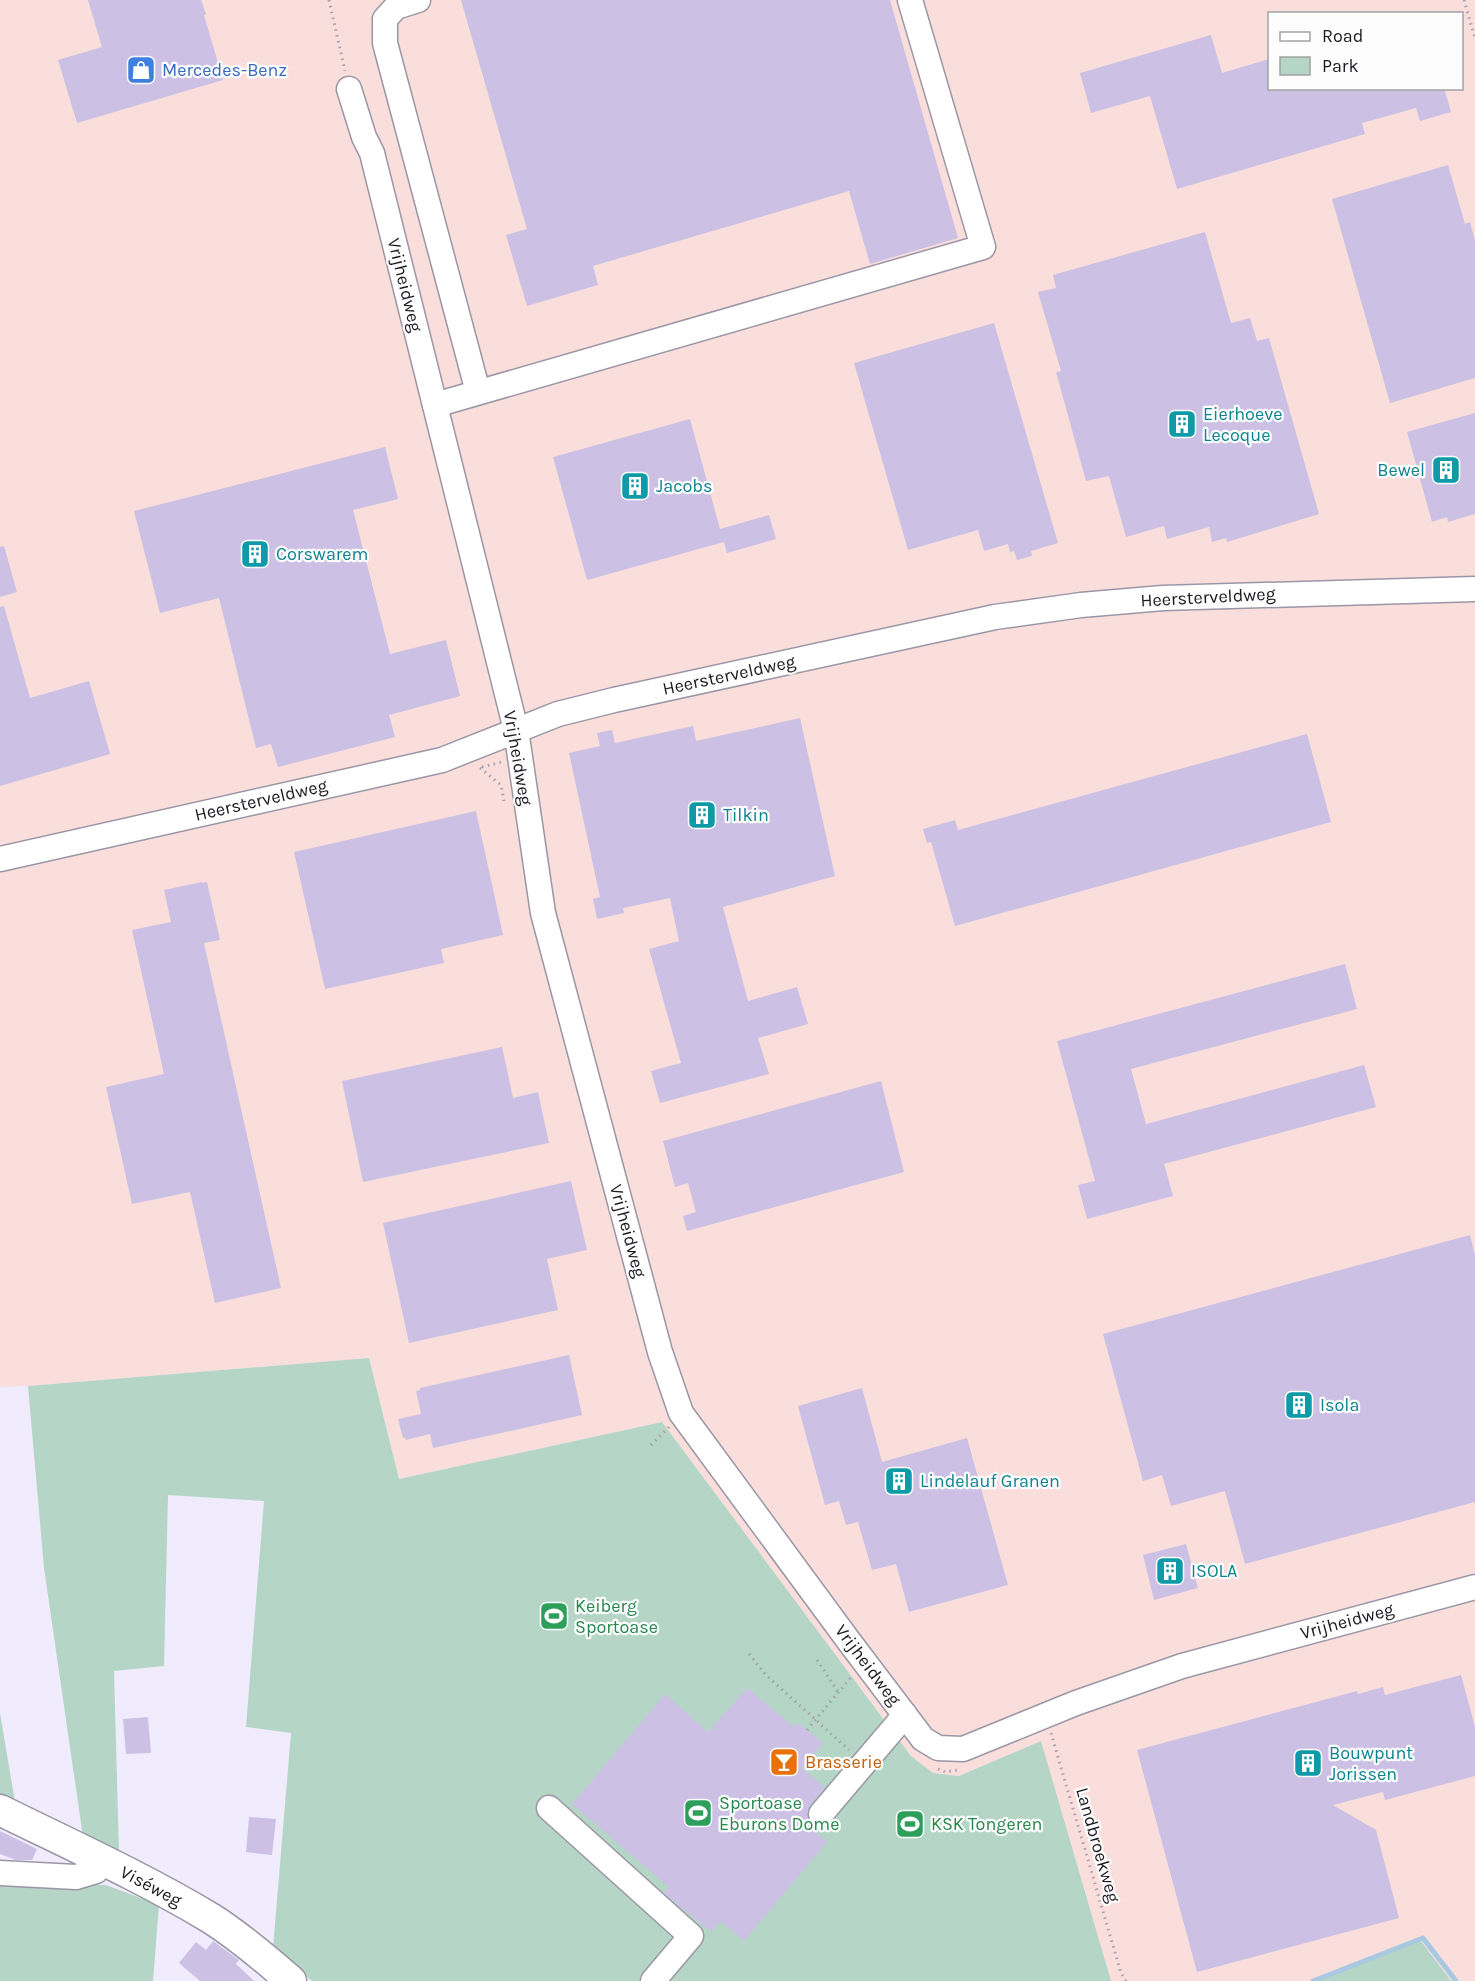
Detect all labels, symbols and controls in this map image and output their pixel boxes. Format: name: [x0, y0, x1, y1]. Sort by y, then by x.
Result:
legend: [1268, 12, 1463, 90]
text: Road: [1322, 25, 1363, 47]
shop icon: Mercedes-Benz: [125, 54, 157, 86]
text: Park: [1322, 55, 1359, 77]
place label: Mercedes-Benz: [162, 59, 287, 81]
street label: Vrijheidweg: [383, 236, 427, 334]
place label: Eierhoeve Lecoque: [1203, 403, 1282, 446]
building icon: Eierhoeve Lecoque: [1166, 408, 1198, 440]
building icon: Bewel: [1430, 454, 1462, 486]
place label: Bewel: [1377, 459, 1425, 481]
building icon: Jacobs: [619, 470, 651, 502]
place label: Jacobs: [656, 475, 712, 497]
building icon: Corswarem: [239, 538, 271, 570]
place label: Corswarem: [276, 543, 368, 565]
street label: Heersterveldweg: [1140, 582, 1276, 612]
street label: Heersterveldweg: [660, 650, 798, 700]
street label: Vrijheidweg: [499, 709, 537, 807]
street label: Heersterveldweg: [193, 774, 329, 826]
building icon: Tilkin: [686, 799, 718, 831]
place label: Tilkin: [723, 804, 769, 826]
street label: Vrijheidweg: [605, 1182, 651, 1280]
building icon: Isola: [1283, 1389, 1315, 1421]
place label: Isola: [1320, 1394, 1359, 1416]
building icon: Lindelauf Granen: [883, 1465, 915, 1497]
place label: Lindelauf Granen: [920, 1470, 1060, 1492]
building icon: ISOLA: [1154, 1555, 1186, 1587]
place label: ISOLA: [1191, 1560, 1237, 1582]
place label: Keiberg Sportoase: [575, 1595, 658, 1638]
street label: Vrijheidweg: [1298, 1598, 1396, 1644]
sports icon: Keiberg Sportoase: [538, 1600, 570, 1632]
street label: Vrijheidweg: [830, 1620, 906, 1710]
place label: Bouwpunt Jorissen: [1329, 1742, 1413, 1785]
bar icon: Brasserie: [768, 1746, 800, 1778]
building icon: Bouwpunt Jorissen: [1292, 1747, 1324, 1779]
place label: Brasserie: [805, 1751, 882, 1773]
street label: Landbroekweg: [1071, 1785, 1125, 1905]
place label: Sportoase Eburons Dome: [719, 1792, 839, 1835]
sports icon: Sportoase Eburons Dome: [682, 1797, 714, 1829]
sports icon: KSK Tongeren: [894, 1808, 926, 1840]
place label: KSK Tongeren: [931, 1813, 1042, 1835]
street label: Viséweg: [116, 1861, 186, 1911]

